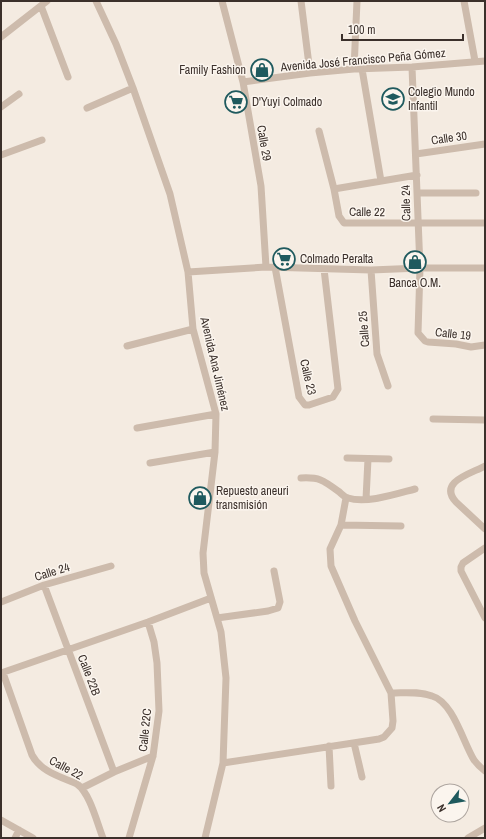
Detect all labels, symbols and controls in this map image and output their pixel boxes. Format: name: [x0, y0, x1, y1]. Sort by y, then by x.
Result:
scale bar: [342, 16, 463, 42]
text: 100 m: [348, 22, 375, 38]
street label: Avenida José Francisco Peña Gómez: [279, 45, 446, 75]
shop icon: Family Fashion: [249, 57, 275, 83]
place label: Family Fashion: [179, 62, 246, 78]
place label: Colegio Mundo Infantil: [408, 84, 475, 114]
school or university icon: Colegio Mundo Infantil: [380, 86, 406, 112]
supermarket icon: D'Yuyi Colmado: [223, 89, 249, 115]
place label: D'Yuyi Colmado: [252, 94, 322, 110]
street label: Calle 29: [253, 124, 275, 162]
street label: Calle 30: [430, 128, 468, 148]
street label: Calle 24: [398, 184, 414, 221]
street label: Calle 22: [349, 204, 385, 220]
supermarket icon: Colmado Peralta: [271, 246, 297, 272]
shop icon: Banca O.M.: [402, 249, 428, 275]
place label: Colmado Peralta: [300, 251, 374, 267]
place label: Banca O.M.: [389, 275, 441, 291]
street label: Calle 25: [355, 310, 373, 348]
street label: Avenida Ana Jiménez: [196, 315, 234, 412]
street label: Calle 19: [434, 324, 472, 344]
street label: Calle 23: [296, 358, 320, 396]
place label: Repuesto aneuri transmisión: [216, 483, 289, 513]
shop icon: Repuesto aneuri transmisión: [187, 485, 213, 511]
street label: Calle 24: [32, 559, 72, 585]
street label: Calle 22B: [74, 652, 104, 698]
street label: Calle 22C: [135, 708, 155, 752]
street label: Calle 22: [46, 752, 86, 784]
north arrow: [430, 783, 470, 823]
text: N: [434, 802, 449, 815]

